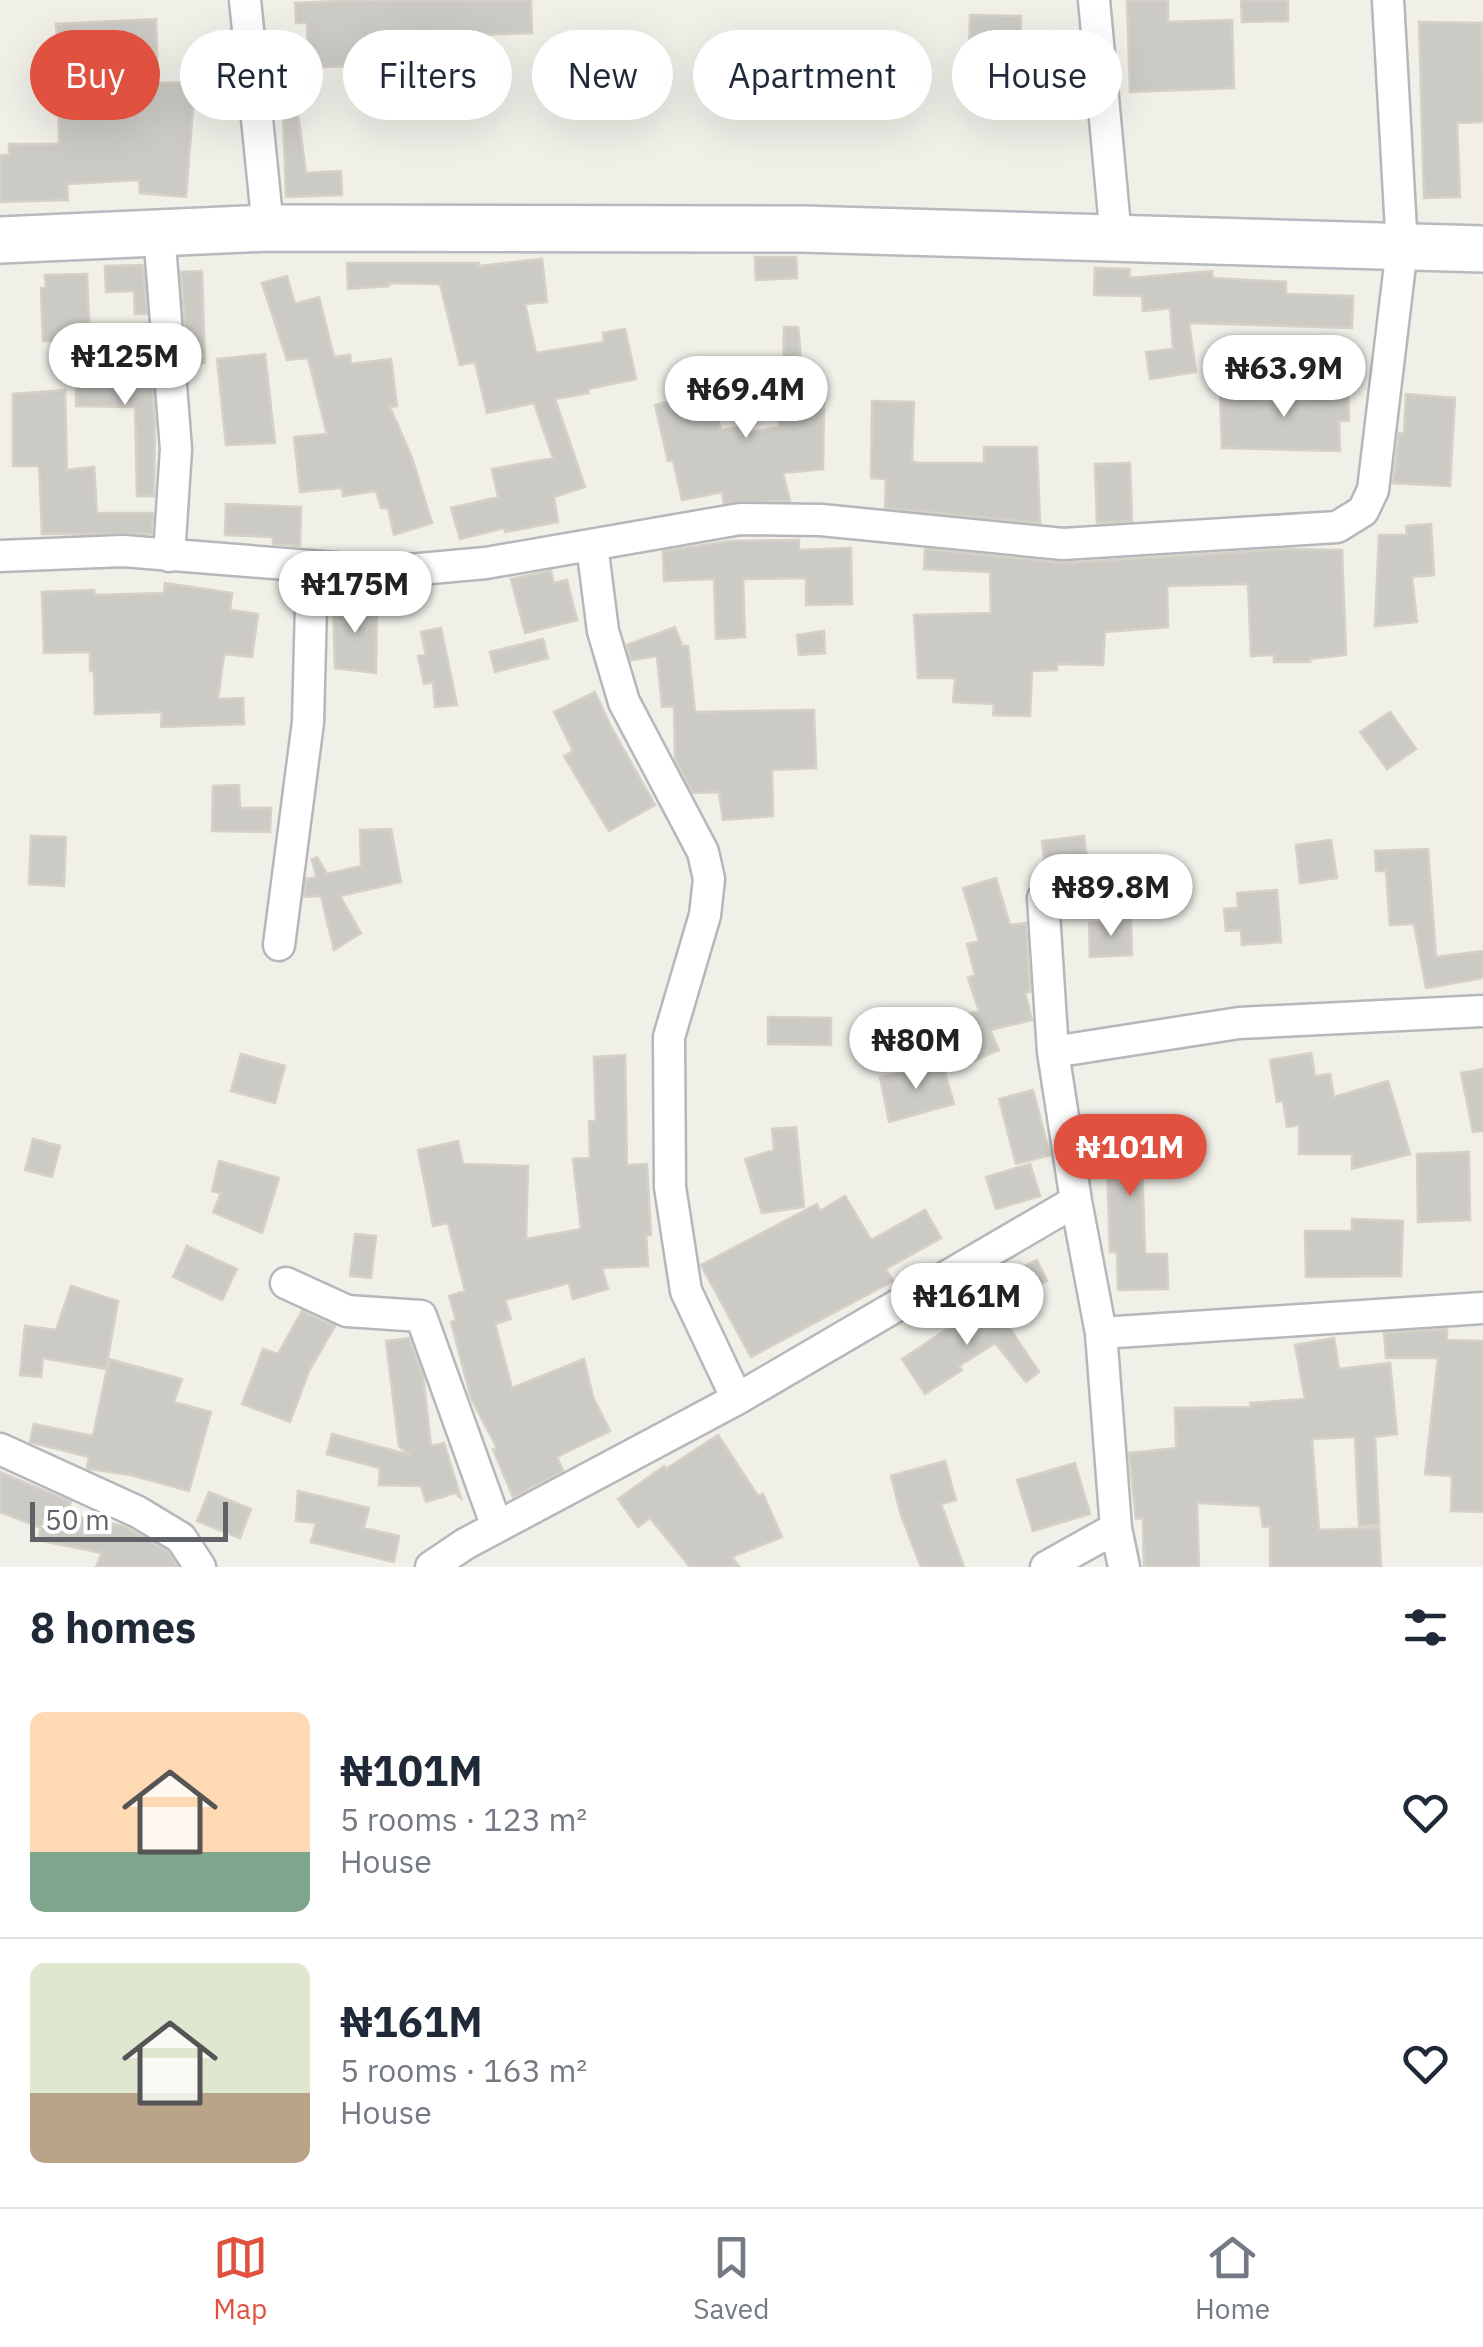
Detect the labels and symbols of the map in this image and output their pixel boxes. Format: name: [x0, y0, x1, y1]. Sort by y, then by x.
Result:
pin: ₦125M: [55, 323, 195, 408]
pin: ₦63.9M: [1203, 335, 1365, 420]
pin: ₦69.4M: [665, 356, 827, 441]
pin: ₦175M: [285, 551, 425, 636]
pin: ₦89.8M: [1030, 854, 1192, 939]
pin: ₦80M: [857, 1007, 975, 1092]
pin: ₦101M: [1060, 1114, 1200, 1199]
pin: ₦161M: [897, 1263, 1037, 1348]
scale bar: [30, 1497, 228, 1542]

